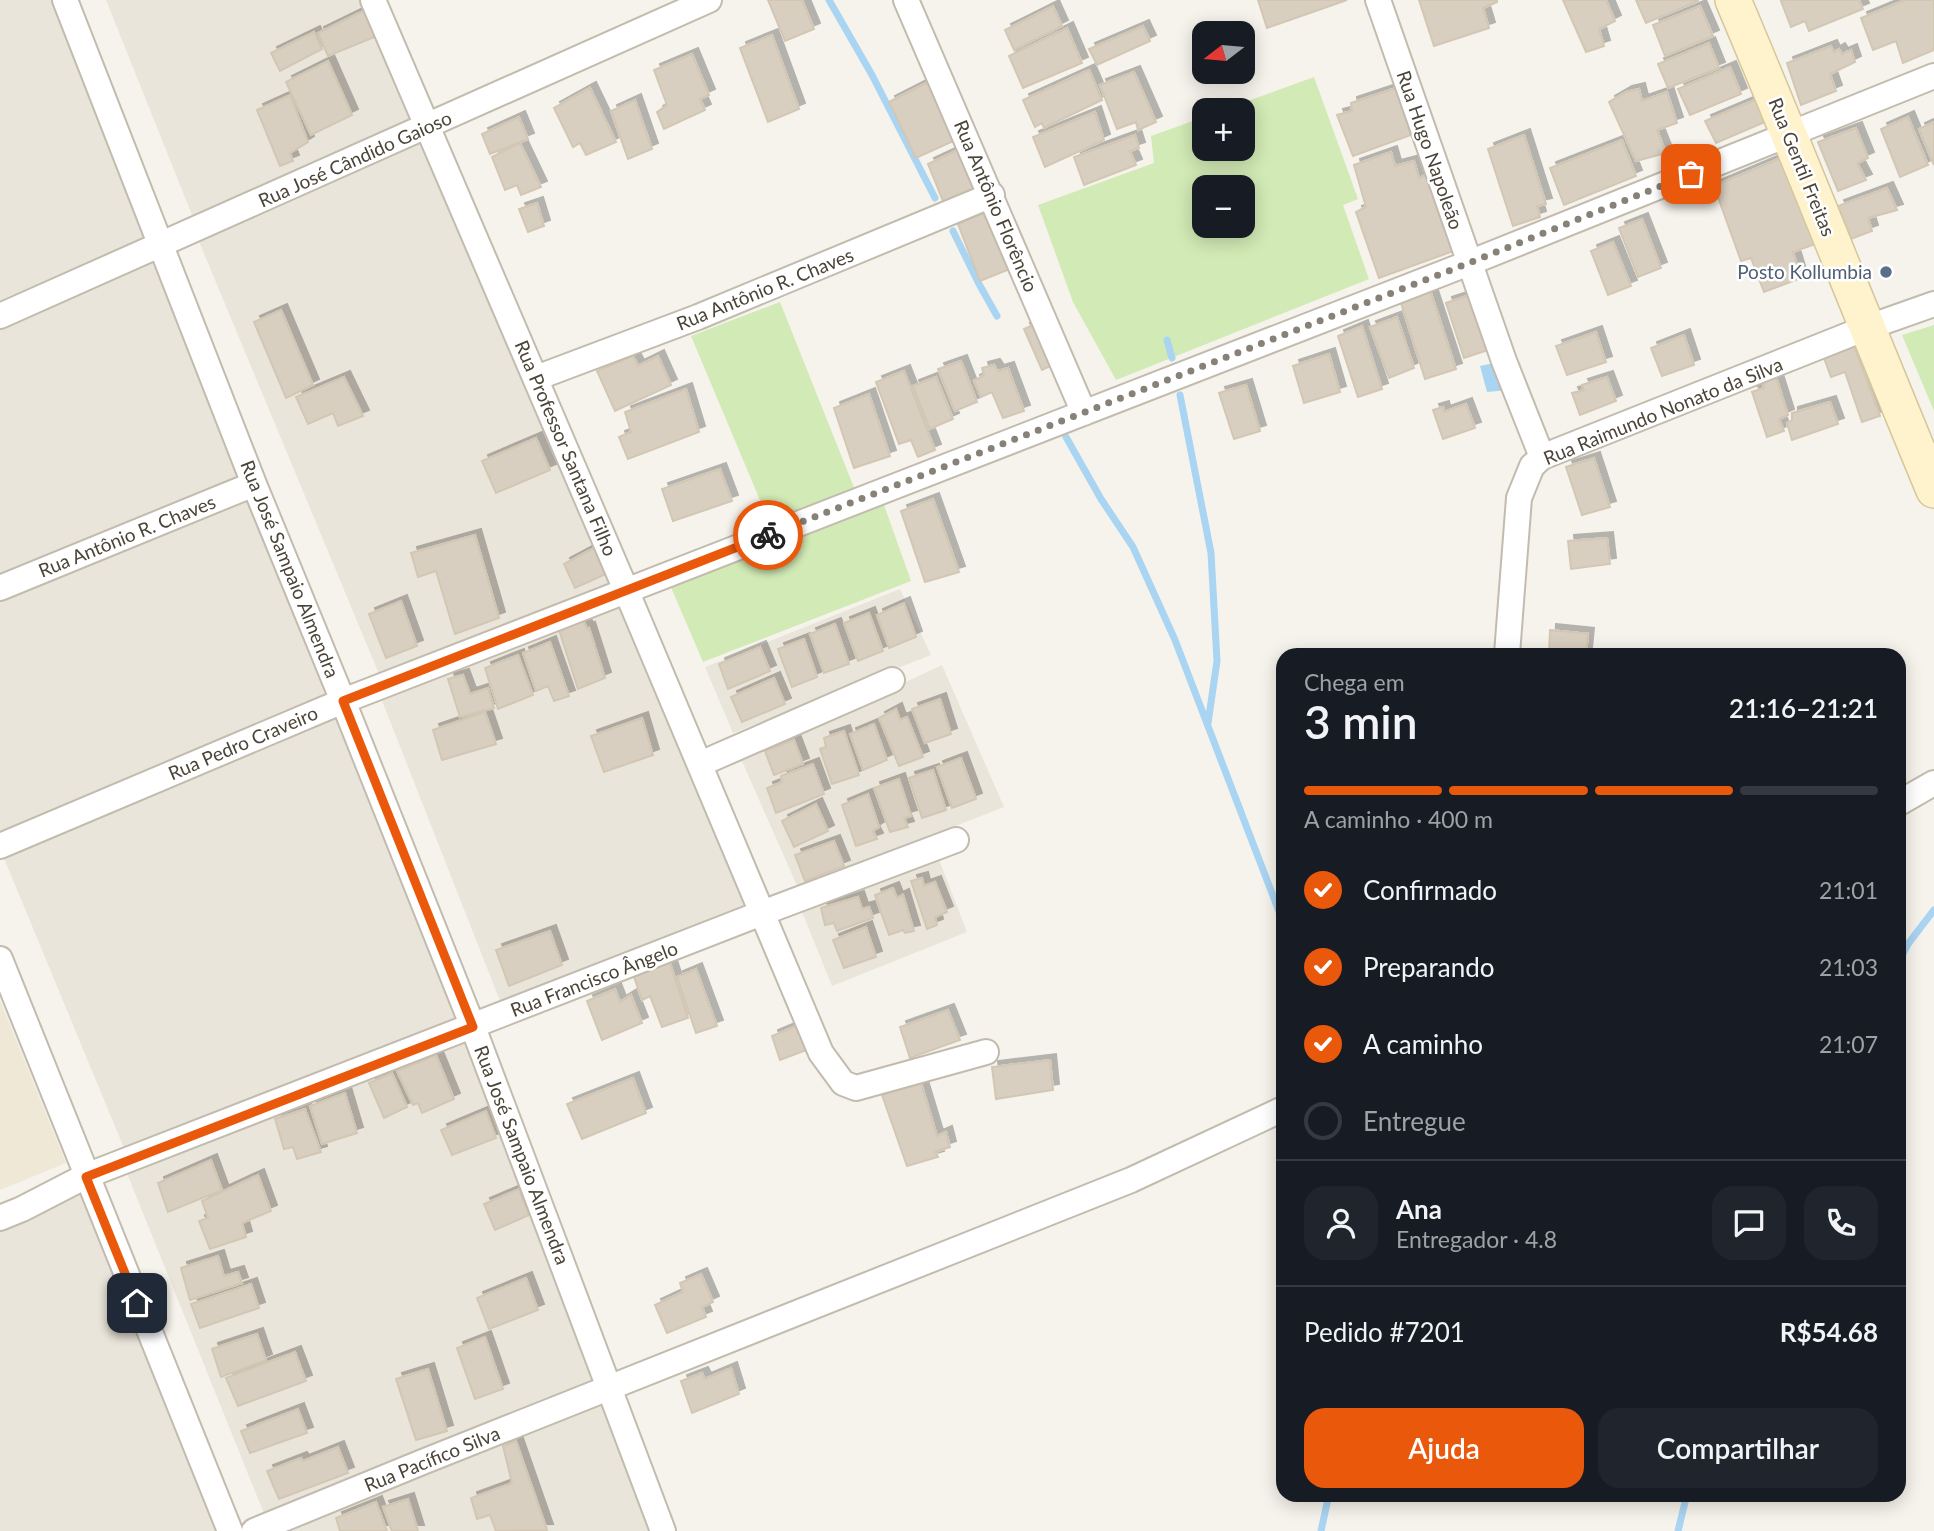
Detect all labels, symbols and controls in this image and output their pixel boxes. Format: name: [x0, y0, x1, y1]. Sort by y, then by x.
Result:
north arrow: [1192, 21, 1255, 84]
map controls: [1192, 21, 1255, 238]
street label: Rua Hugo Napoleão: [1392, 67, 1468, 232]
street label: Rua Gentil Freitas: [1764, 94, 1841, 239]
button: +: [1192, 98, 1255, 161]
street label: Rua José Cândido Gaioso: [255, 105, 455, 212]
street label: Rua Antônio Florêncio: [950, 116, 1043, 295]
pin: [1661, 144, 1721, 204]
icon: bag: [1672, 155, 1710, 193]
button: −: [1192, 175, 1255, 238]
street label: Rua Antônio R. Chaves: [673, 242, 857, 335]
place label: Posto Kollumbia: [1737, 260, 1872, 283]
marker: Posto Kollumbia: [1878, 264, 1894, 280]
street label: Rua Professor Santana Filho: [511, 336, 622, 559]
street label: Rua Raimundo Nonato da Silva: [1540, 352, 1786, 469]
street label: Rua José Sampaio Almendra: [236, 457, 345, 681]
street label: Rua Antônio R. Chaves: [35, 489, 219, 582]
courier: [733, 500, 803, 570]
icon: bike: [749, 516, 787, 554]
text: Chega em: [1304, 668, 1405, 696]
text: 21:16–21:21: [1729, 692, 1878, 724]
text: 3 min: [1304, 694, 1418, 749]
street label: Rua Pedro Craveiro: [165, 701, 321, 784]
text: A caminho · 400 m: [1304, 805, 1493, 833]
icon: check: [1304, 871, 1342, 909]
text: Confirmado: [1363, 874, 1497, 906]
text: 21:01: [1819, 876, 1878, 904]
street label: Rua Francisco Ângelo: [507, 936, 681, 1021]
icon: check: [1304, 948, 1342, 986]
text: Preparando: [1363, 951, 1495, 983]
text: 21:03: [1819, 953, 1878, 981]
icon: check: [1304, 1025, 1342, 1063]
text: A caminho: [1363, 1028, 1483, 1060]
text: 21:07: [1819, 1030, 1878, 1058]
street label: Rua José Sampaio Almendra: [470, 1042, 575, 1268]
text: Entregue: [1363, 1105, 1466, 1137]
button: person: [1304, 1186, 1378, 1260]
button: chat: [1712, 1186, 1786, 1260]
button: phone: [1804, 1186, 1878, 1260]
text: Ana: [1396, 1193, 1442, 1225]
text: Entregador · 4.8: [1396, 1225, 1557, 1253]
pin: [107, 1273, 167, 1333]
icon: home: [118, 1284, 156, 1322]
text: Pedido #7201: [1304, 1316, 1465, 1348]
text: R$54.68: [1780, 1316, 1878, 1348]
button: Ajuda: [1304, 1408, 1584, 1488]
button: Compartilhar: [1598, 1408, 1878, 1488]
street label: Rua Pacífico Silva: [361, 1421, 503, 1496]

